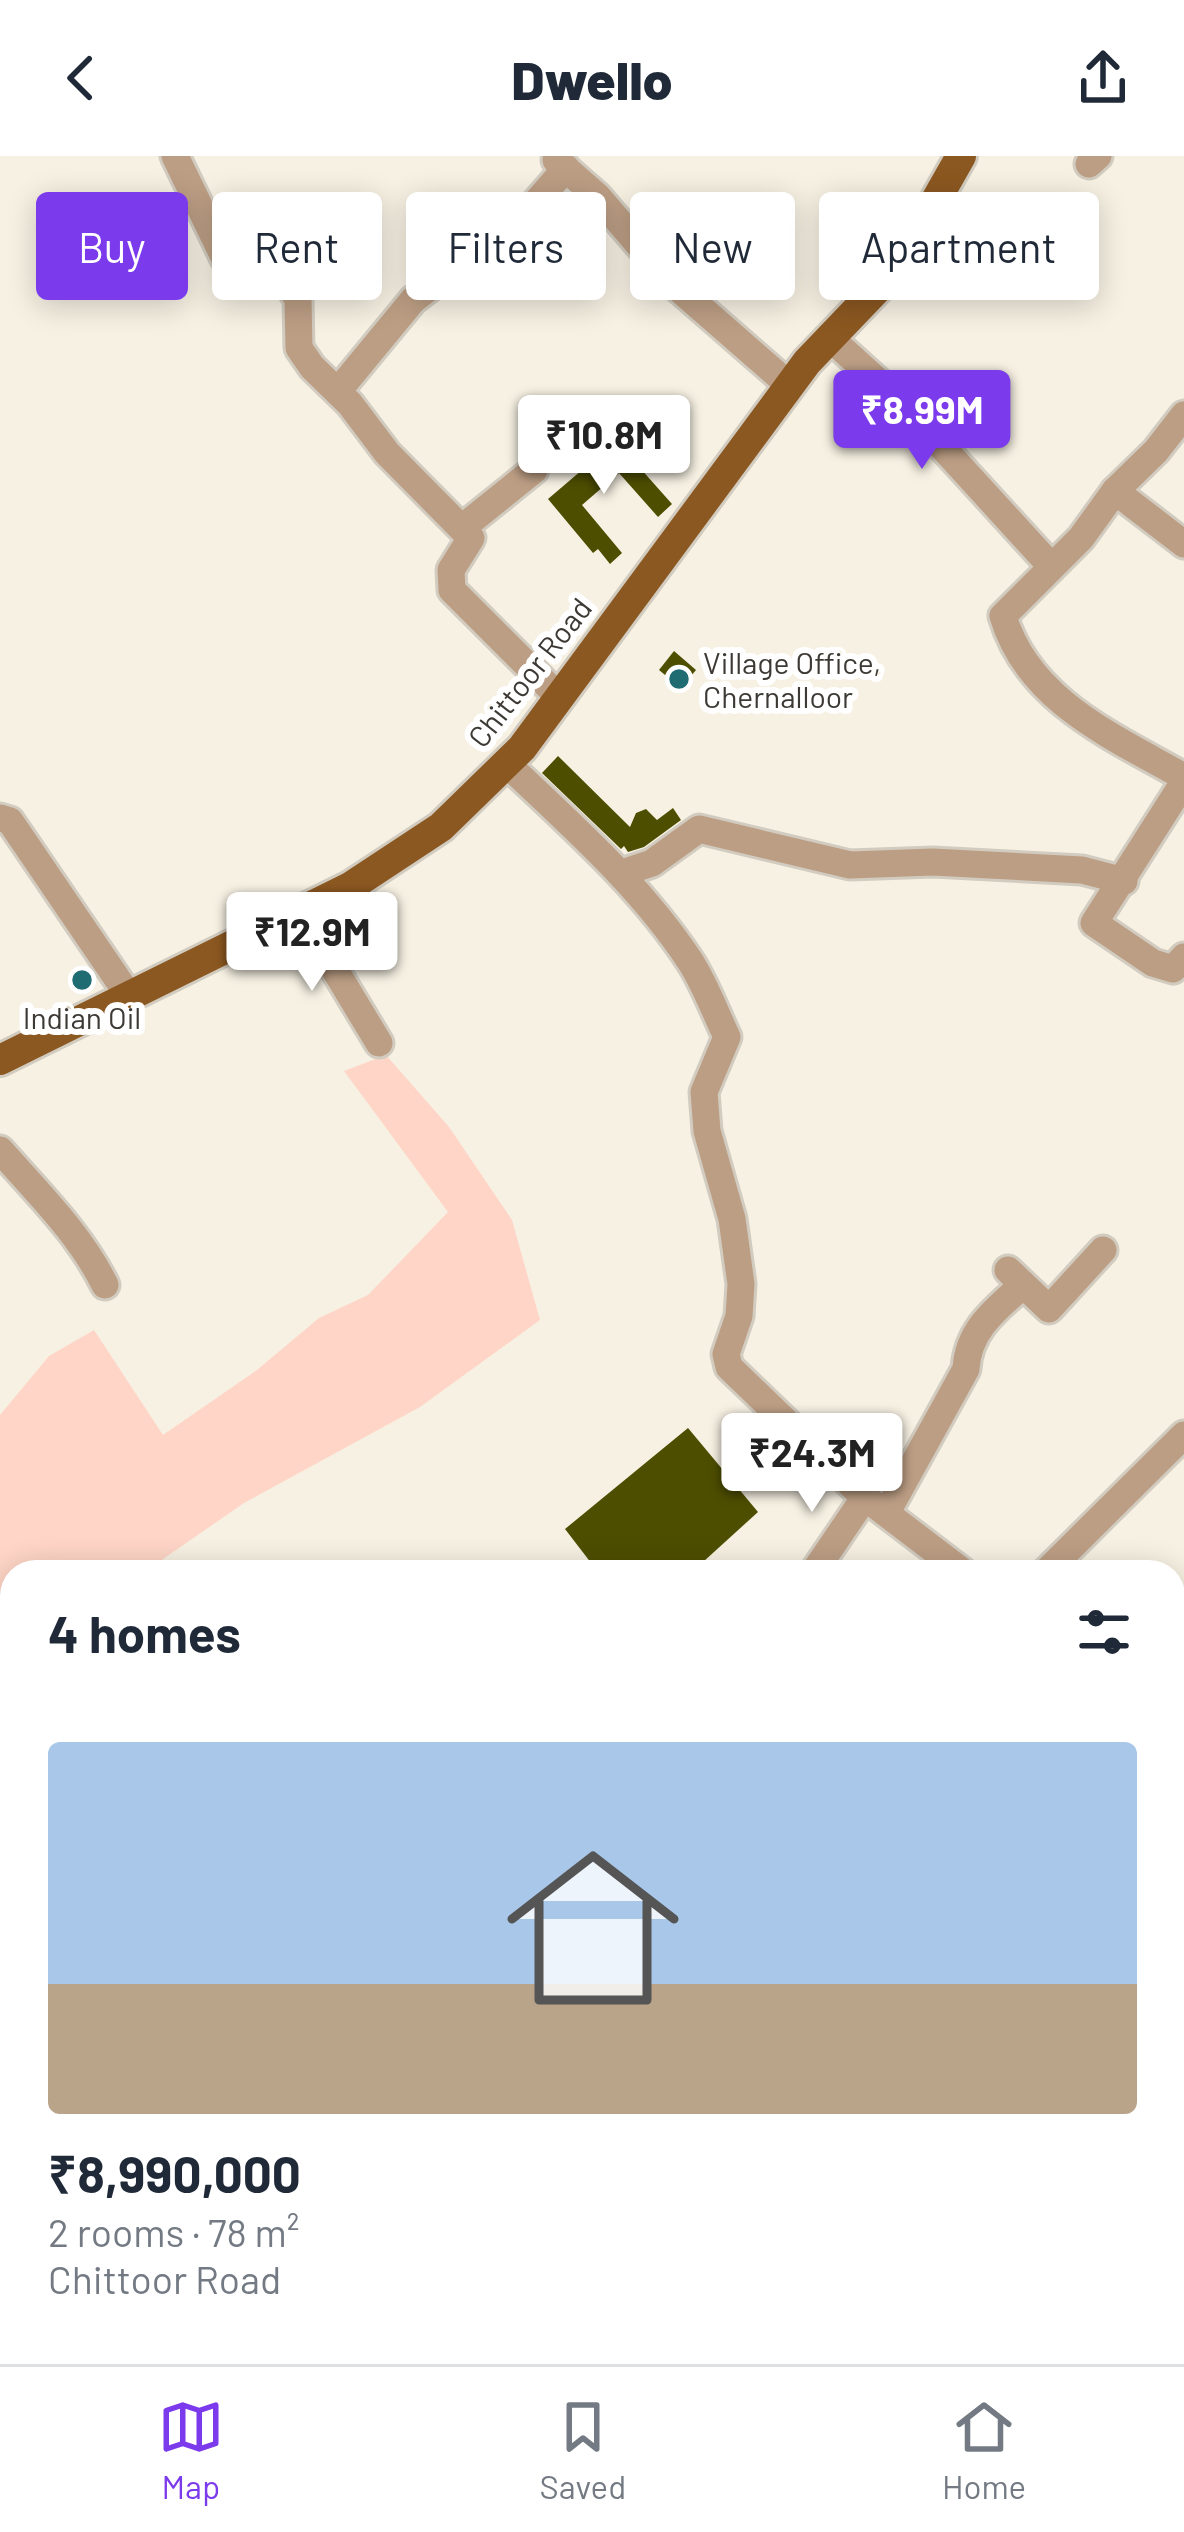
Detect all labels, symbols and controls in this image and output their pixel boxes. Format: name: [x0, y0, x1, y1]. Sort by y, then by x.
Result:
icon: back: [48, 45, 114, 111]
icon: share: [1070, 45, 1136, 111]
text: Dwello: [511, 46, 673, 111]
chip: Buy: [36, 192, 188, 300]
chip: Rent: [212, 192, 382, 300]
chip: Filters: [406, 192, 606, 300]
chip: New: [630, 192, 795, 300]
chip: Apartment: [819, 192, 1099, 300]
pin: ₹8.99M: [824, 370, 1020, 472]
text: ₹8.99M: [860, 385, 984, 432]
pin: ₹10.8M: [506, 395, 702, 497]
text: ₹10.8M: [545, 410, 663, 457]
street label: Chittoor Road: [460, 590, 598, 754]
place label: Village Office, Chernalloor: [703, 644, 881, 714]
marker: Village Office, Chernalloor: [666, 666, 692, 692]
pin: ₹12.9M: [214, 892, 410, 994]
text: ₹12.9M: [253, 907, 371, 954]
marker: Indian Oil: [69, 967, 95, 993]
place label: Indian Oil: [23, 999, 141, 1035]
pin: ₹24.3M: [714, 1413, 910, 1515]
text: ₹24.3M: [748, 1428, 876, 1475]
icon: filters: [1071, 1599, 1137, 1665]
text: 4 homes: [48, 1602, 241, 1663]
icon: home: [485, 1820, 701, 2036]
text: ₹8,990,000: [48, 2142, 301, 2203]
text: 2 rooms · 78 m²: [48, 2208, 300, 2255]
text: Chittoor Road: [48, 2255, 281, 2302]
tab: Map: [158, 2394, 224, 2506]
tab: Saved: [540, 2394, 626, 2506]
tab: Home: [942, 2394, 1026, 2506]

